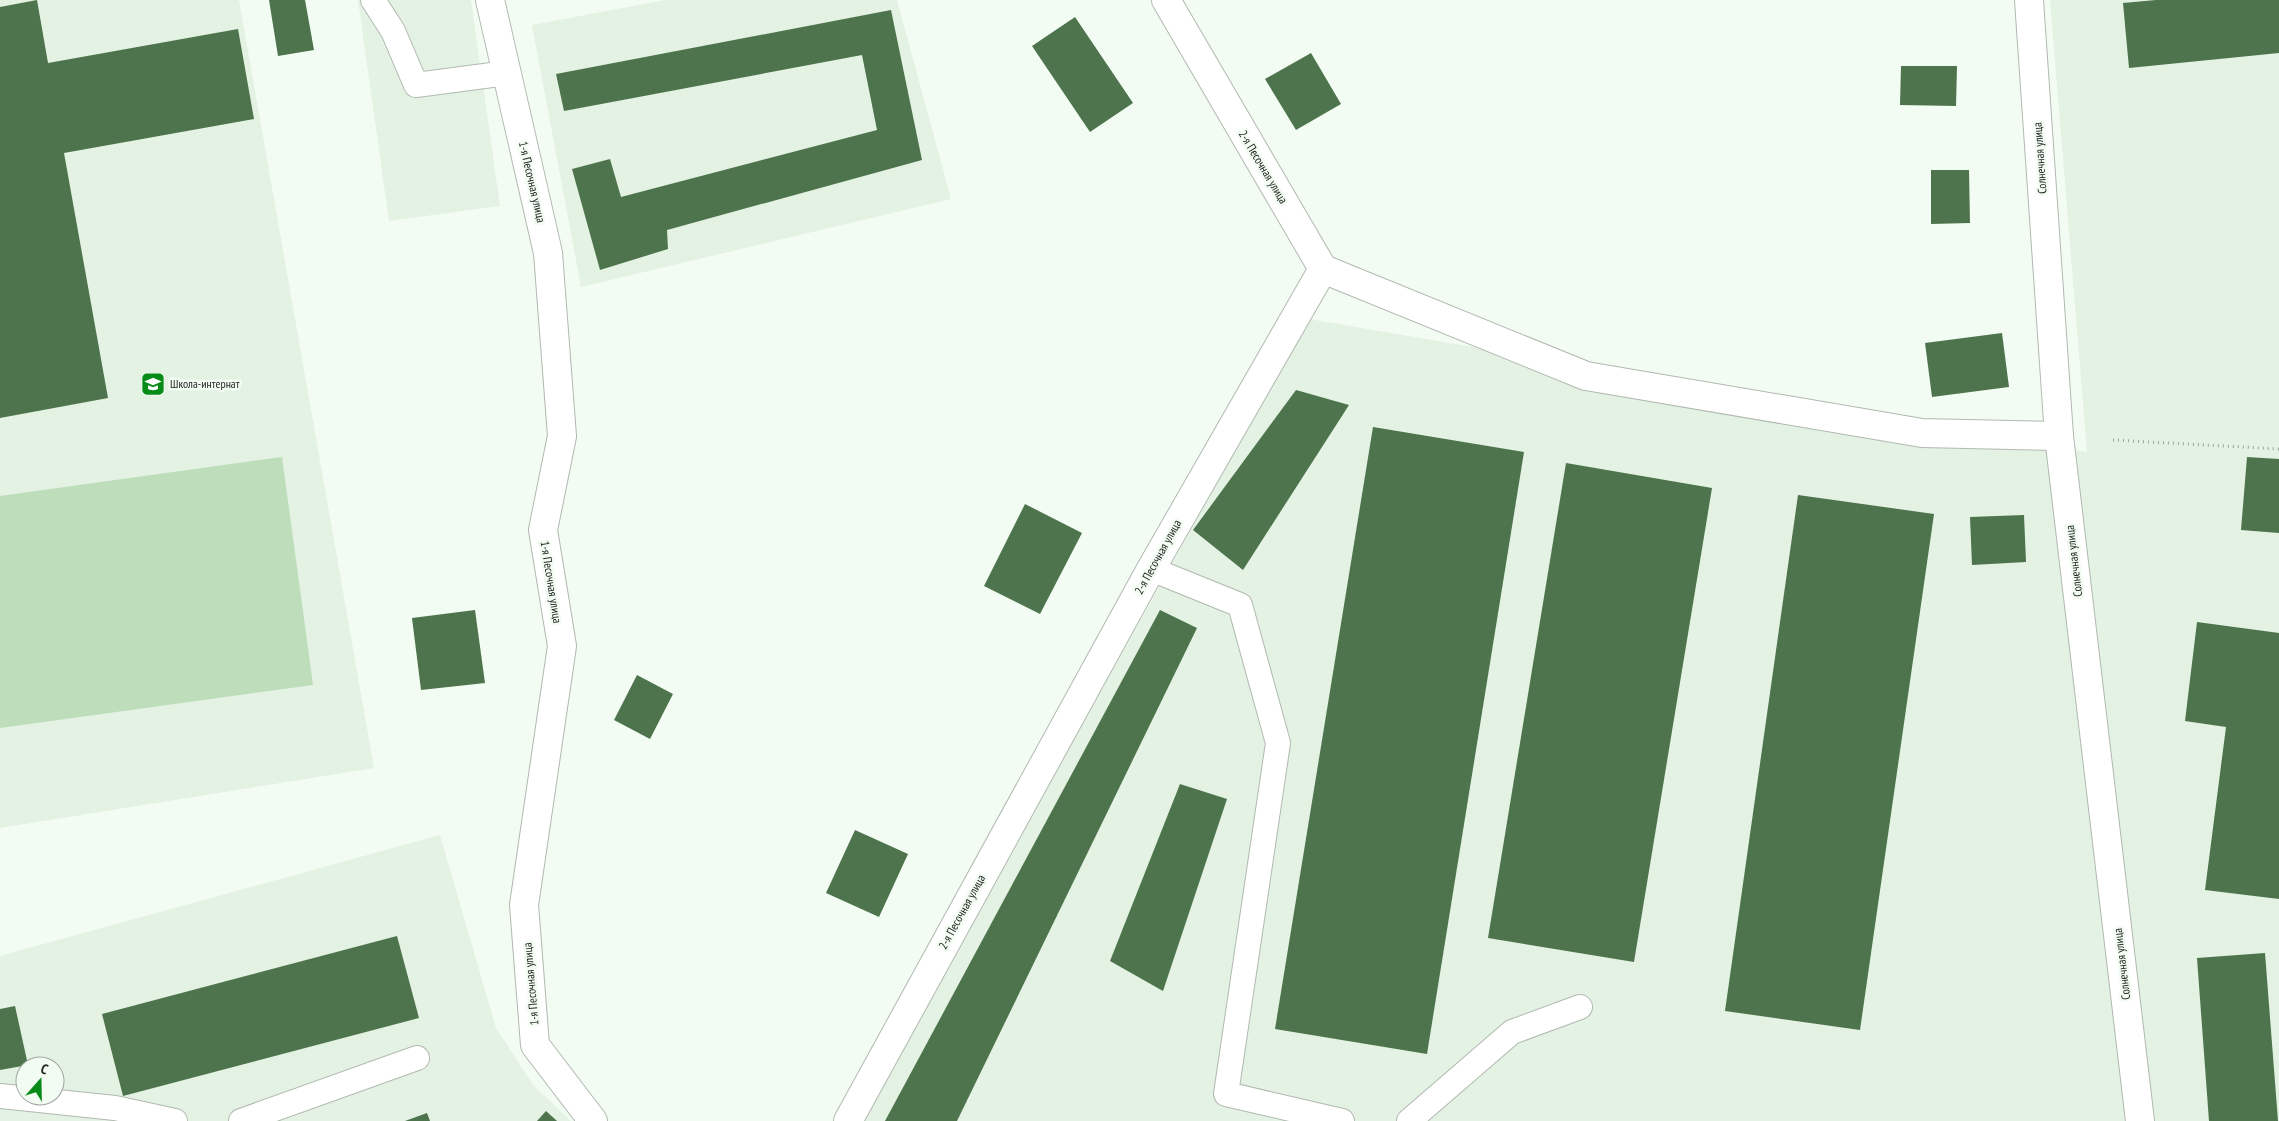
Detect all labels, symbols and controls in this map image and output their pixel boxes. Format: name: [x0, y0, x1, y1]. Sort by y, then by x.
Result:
street label: Солнечная улица: [2029, 121, 2049, 194]
street label: 2-я Песочная улица: [1236, 127, 1291, 206]
street label: 1-я Песочная улица: [516, 140, 549, 224]
school or university icon: Школа-интернат: [140, 371, 166, 397]
place label: Школа-интернат: [170, 376, 240, 391]
street label: 2-я Песочная улица: [1131, 517, 1184, 597]
street label: Солнечная улица: [2062, 524, 2085, 598]
street label: 1-я Песочная улица: [538, 540, 565, 624]
street label: 2-я Песочная улица: [935, 872, 988, 952]
street label: Солнечная улица: [2110, 927, 2133, 1001]
street label: 1-я Песочная улица: [519, 942, 542, 1026]
north arrow: [15, 1056, 65, 1106]
text: С: [38, 1059, 51, 1079]

